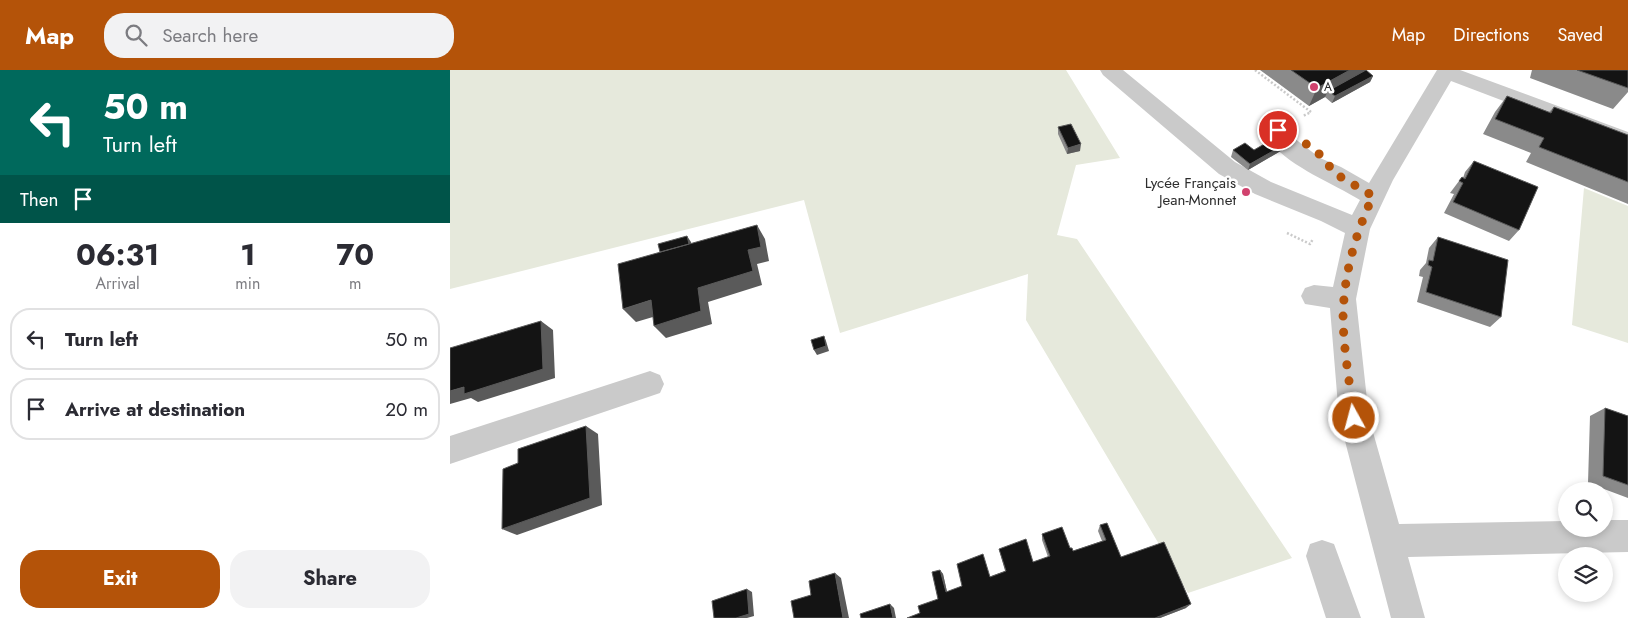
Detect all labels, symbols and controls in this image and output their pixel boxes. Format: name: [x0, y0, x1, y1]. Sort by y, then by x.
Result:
search box: [104, 13, 454, 58]
text: Map: [25, 18, 74, 53]
icon: search: [122, 21, 150, 49]
text: Search here: [162, 22, 258, 49]
text: Map: [1392, 22, 1425, 48]
text: Directions: [1453, 22, 1529, 48]
text: Saved: [1557, 22, 1603, 48]
place label: A: [1324, 78, 1332, 96]
marker: A: [1308, 81, 1320, 93]
text: 50 m: [103, 82, 188, 132]
icon: left: [20, 90, 85, 155]
pin: [1257, 109, 1299, 151]
icon: arrive: [1264, 116, 1292, 144]
text: Turn left: [103, 128, 177, 160]
place label: Lycée Français Jean-Monnet: [1145, 172, 1236, 211]
icon: arrive: [69, 185, 97, 213]
text: Then: [20, 186, 59, 213]
marker: Lycée Français Jean-Monnet: [1240, 186, 1252, 198]
text: 06:31: [76, 233, 159, 276]
text: 1: [240, 233, 255, 276]
text: 70: [336, 233, 374, 276]
text: Arrival: [96, 272, 140, 295]
text: min: [235, 272, 260, 295]
text: m: [349, 272, 361, 295]
icon: left: [22, 325, 50, 353]
text: Turn left: [65, 326, 138, 353]
text: 50 m: [385, 326, 428, 353]
position arrow: [1327, 391, 1379, 443]
icon: arrive: [22, 395, 50, 423]
text: Arrive at destination: [65, 396, 245, 423]
text: 20 m: [385, 396, 428, 423]
map controls: [1558, 482, 1613, 602]
button: search: [1558, 482, 1613, 537]
button: layers: [1558, 547, 1613, 602]
button: Exit: [20, 550, 220, 608]
button: Share: [230, 550, 430, 608]

